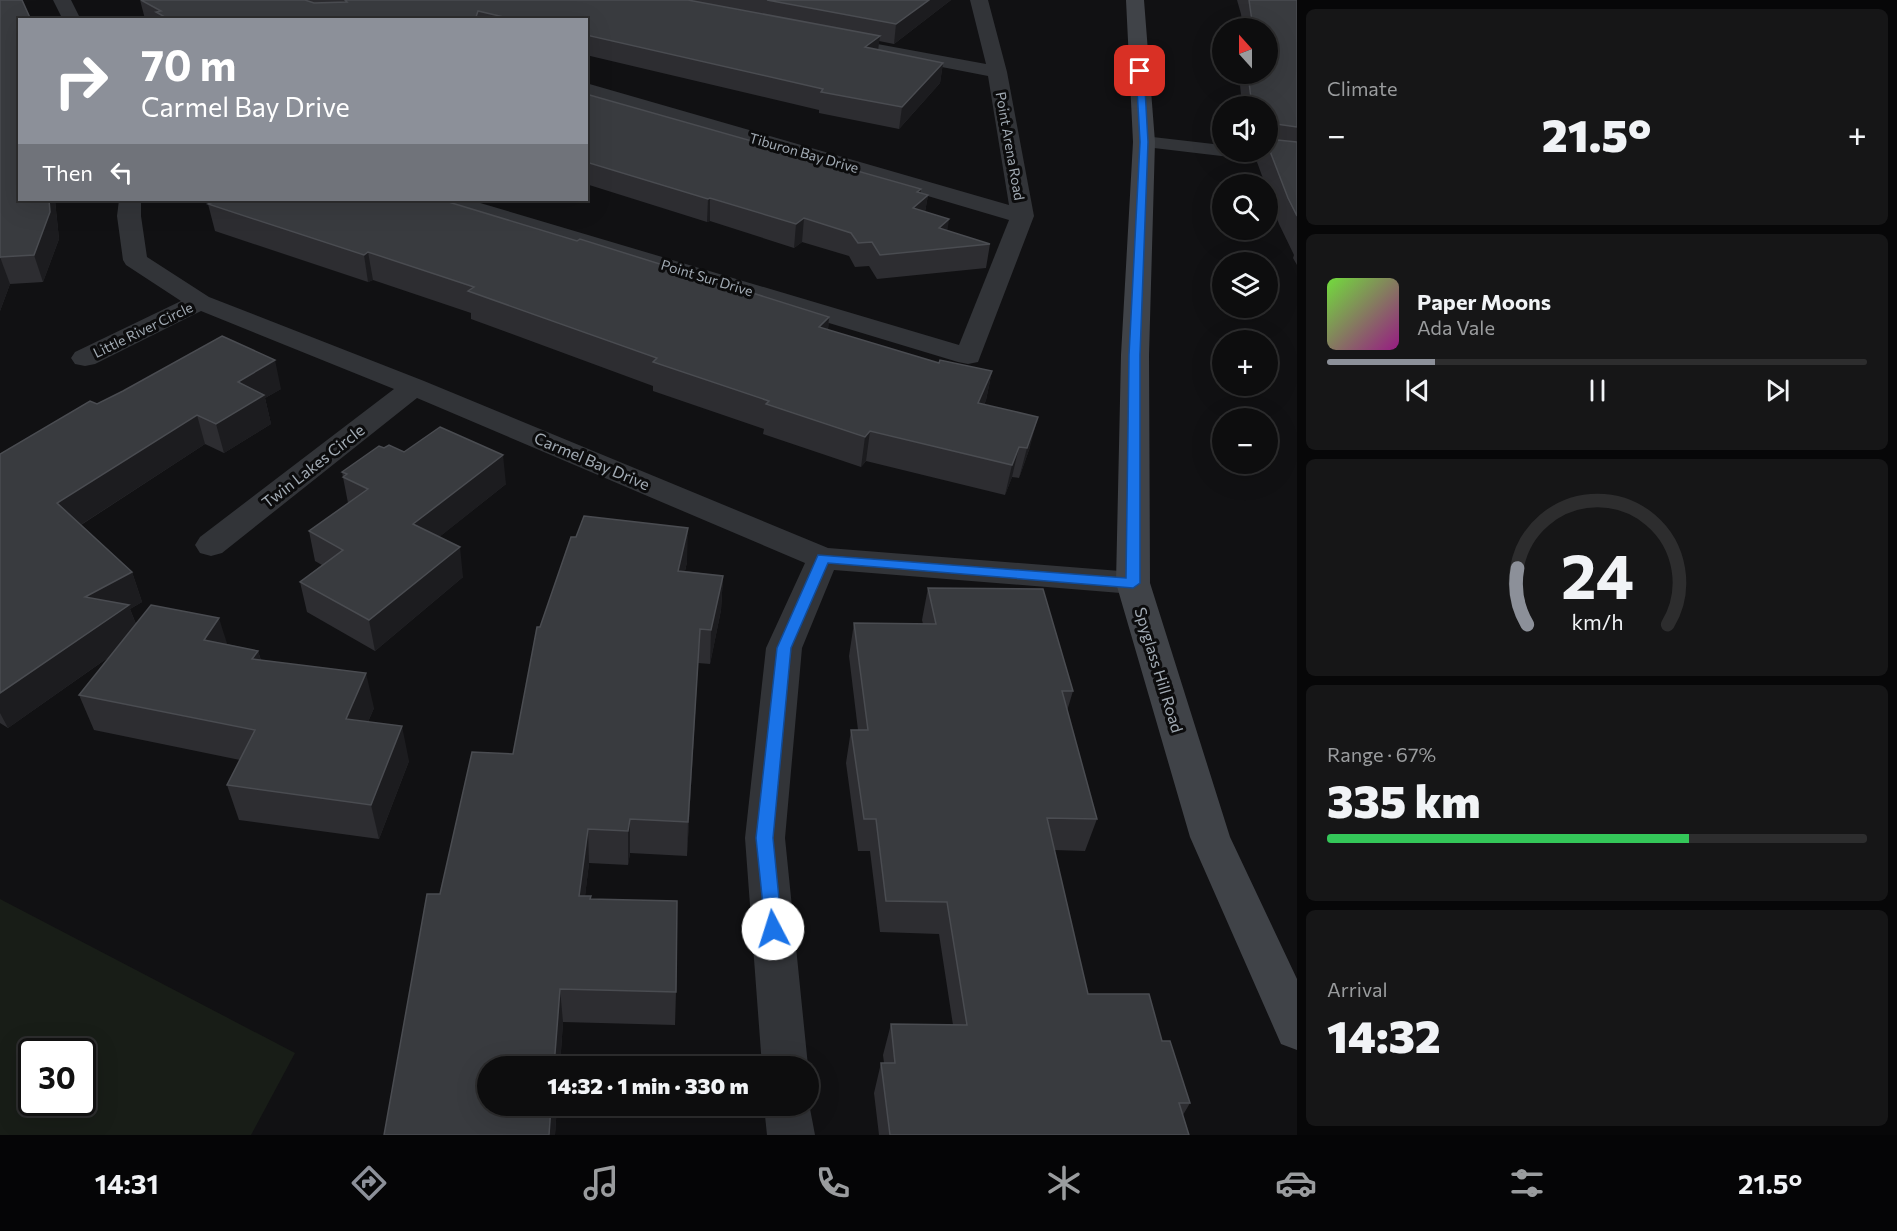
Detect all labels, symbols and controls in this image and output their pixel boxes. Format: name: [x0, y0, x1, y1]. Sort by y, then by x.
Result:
north arrow: [1212, 18, 1278, 84]
map controls: [1212, 18, 1278, 474]
text: 70 m: [141, 38, 236, 90]
icon: right: [42, 42, 120, 120]
pin: [1114, 45, 1165, 96]
icon: arrive: [1123, 54, 1156, 87]
text: Climate: [1327, 76, 1397, 100]
text: Carmel Bay Drive: [141, 90, 350, 123]
street label: Point Arena Road: [993, 90, 1028, 202]
button: sound: [1212, 96, 1278, 162]
text: 21.5°: [1542, 106, 1652, 161]
text: −: [1327, 113, 1346, 154]
text: +: [1848, 113, 1867, 154]
street label: Tiburon Bay Drive: [747, 129, 861, 176]
icon: left: [105, 156, 138, 189]
text: Then: [42, 159, 93, 186]
button: search: [1212, 174, 1278, 240]
button: layers: [1212, 252, 1278, 318]
street label: Point Sur Drive: [659, 255, 755, 300]
text: Paper Moons: [1417, 288, 1551, 315]
street label: Little River Circle: [90, 298, 195, 361]
text: Ada Vale: [1417, 315, 1495, 339]
button: +: [1212, 330, 1278, 396]
icon: previous: [1401, 374, 1434, 407]
icon: pause: [1581, 374, 1614, 407]
icon: next: [1761, 374, 1794, 407]
button: −: [1212, 408, 1278, 474]
street label: Twin Lakes Circle: [258, 420, 368, 511]
street label: Carmel Bay Drive: [532, 428, 653, 493]
text: 24: [1561, 536, 1633, 612]
street label: Spyglass Hill Road: [1131, 605, 1188, 735]
text: km/h: [1571, 608, 1623, 634]
text: Range · 67%: [1327, 742, 1436, 766]
text: 335 km: [1327, 772, 1481, 827]
position arrow: [741, 897, 805, 961]
text: Arrival: [1327, 977, 1388, 1001]
text: 14:32: [1327, 1007, 1441, 1062]
speed limit sign: 30: [18, 1038, 96, 1116]
text: 14:32 · 1 min · 330 m: [547, 1072, 749, 1099]
icon: directions: [348, 1162, 390, 1204]
icon: music: [580, 1162, 622, 1204]
icon: phone: [812, 1162, 854, 1204]
icon: climate: [1043, 1162, 1085, 1204]
icon: car: [1275, 1162, 1317, 1204]
icon: filters: [1506, 1162, 1548, 1204]
text: 14:31: [95, 1167, 159, 1200]
text: 21.5°: [1738, 1167, 1802, 1200]

